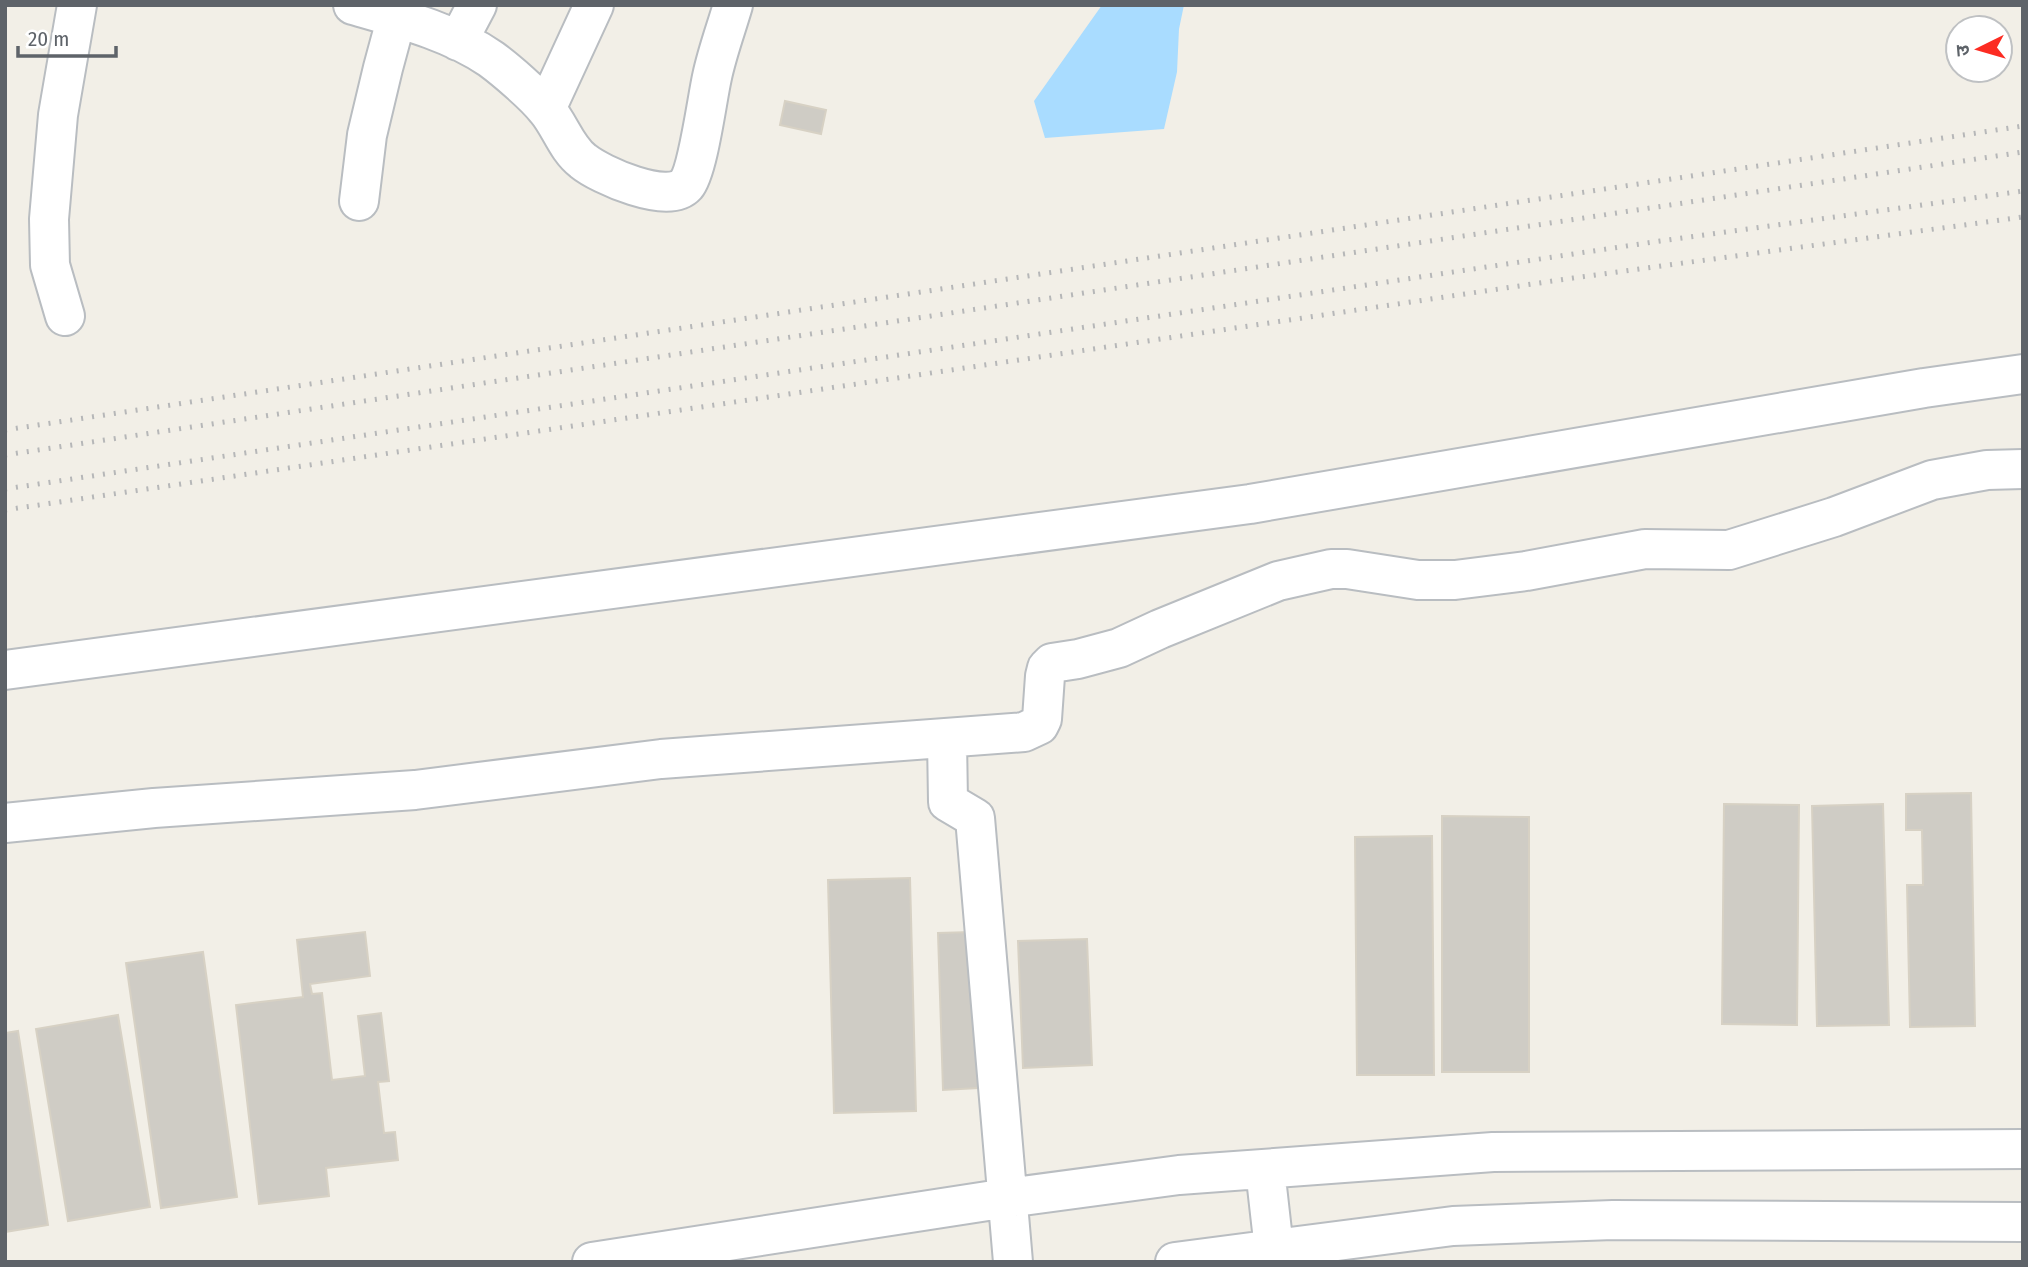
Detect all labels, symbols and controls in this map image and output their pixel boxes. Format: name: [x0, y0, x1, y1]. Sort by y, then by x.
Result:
scale bar: [18, 14, 116, 58]
north arrow: [1944, 14, 2014, 84]
text: 20 m: [28, 26, 69, 52]
text: उ: [1951, 43, 1975, 57]

